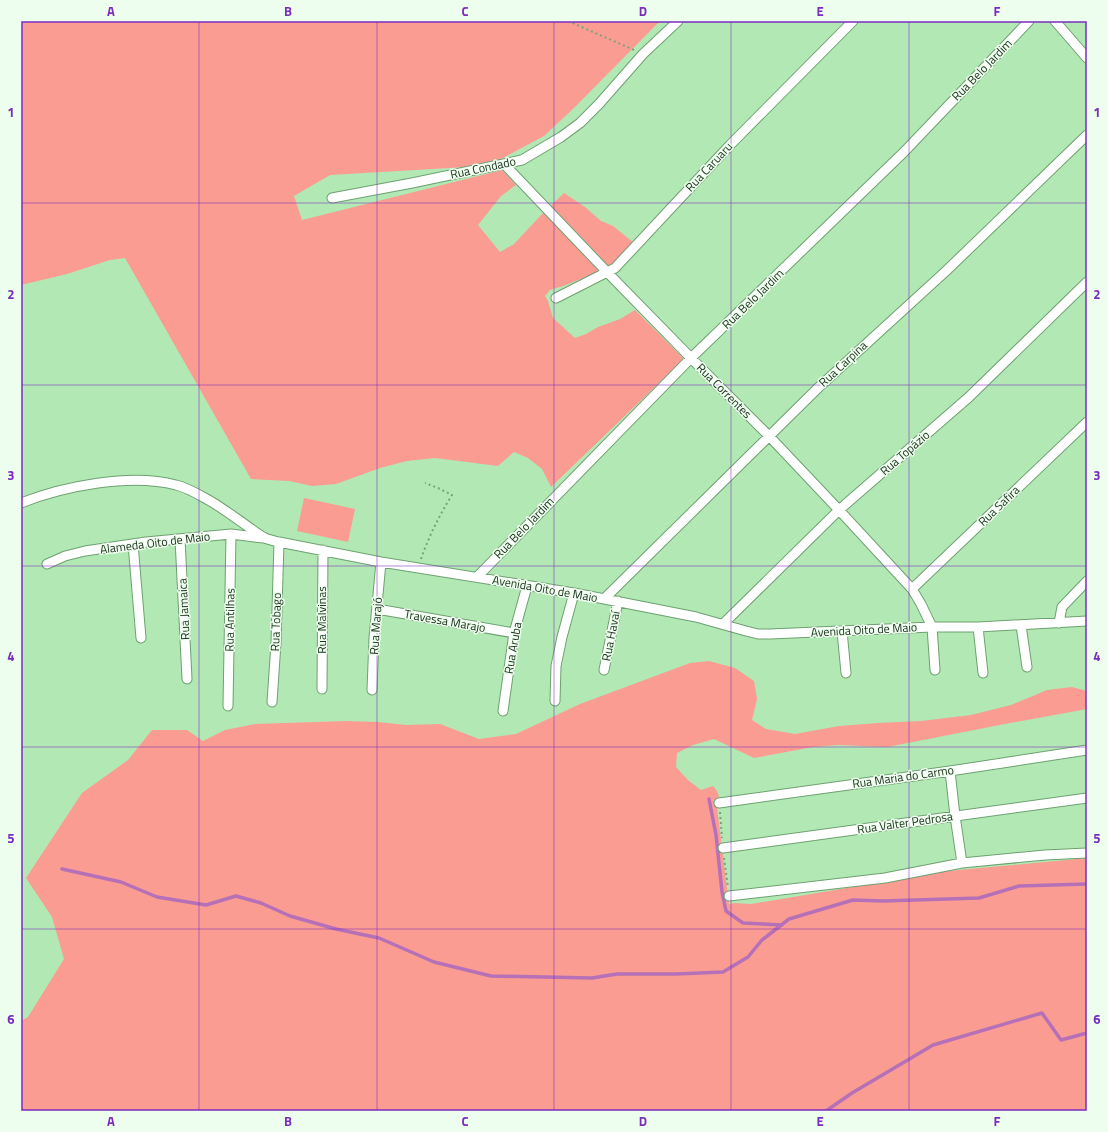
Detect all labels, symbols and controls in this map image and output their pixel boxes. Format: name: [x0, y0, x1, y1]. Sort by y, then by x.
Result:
text: A: [107, 1, 115, 21]
text: B: [284, 1, 292, 21]
text: C: [461, 1, 469, 21]
text: D: [639, 1, 647, 21]
text: E: [816, 1, 824, 21]
text: F: [994, 1, 1001, 21]
street label: Rua Belo Jardim: [947, 34, 1016, 105]
text: 1: [7, 102, 15, 122]
text: 1: [1093, 102, 1101, 122]
street label: Rua Caruaru: [681, 138, 737, 196]
street label: Rua Condado: [448, 151, 517, 184]
street label: Rua Belo Jardim: [717, 264, 788, 333]
text: 2: [7, 284, 15, 304]
text: 2: [1093, 284, 1101, 304]
street label: Rua Carpina: [814, 336, 871, 391]
street label: Rua Correntes: [692, 359, 757, 423]
street label: Rua Topázio: [876, 426, 934, 480]
text: 3: [7, 465, 15, 485]
text: 3: [1093, 465, 1101, 485]
street label: Rua Safira: [973, 481, 1024, 530]
street label: Rua Belo Jardim: [489, 492, 558, 563]
street label: Alameda Oito de Maio: [99, 526, 211, 559]
street label: Avenida Oito de Maio: [491, 570, 599, 607]
street label: Rua Jamaica: [172, 578, 195, 640]
street label: Rua Malvinas: [312, 586, 331, 654]
street label: Rua Antilhas: [219, 588, 240, 652]
street label: Rua Tobago: [265, 592, 286, 652]
street label: Rua Marajó: [364, 597, 387, 655]
street label: Travessa Marajo: [403, 604, 487, 637]
street label: Rua Havaí: [596, 608, 625, 663]
street label: Avenida Oito de Maio: [810, 617, 918, 642]
street label: Rua Aruba: [499, 620, 526, 675]
text: 4: [7, 646, 15, 666]
text: 4: [1093, 646, 1101, 666]
street label: Rua Maria do Carmo: [851, 760, 955, 793]
street label: Rua Valter Pedrosa: [856, 806, 954, 839]
text: 5: [7, 828, 15, 848]
text: 5: [1093, 828, 1101, 848]
text: 6: [7, 1009, 15, 1029]
text: 6: [1093, 1009, 1101, 1029]
text: A: [107, 1111, 115, 1131]
text: B: [284, 1111, 292, 1131]
text: C: [461, 1111, 469, 1131]
text: D: [639, 1111, 647, 1131]
text: E: [816, 1111, 824, 1131]
text: F: [994, 1111, 1001, 1131]

